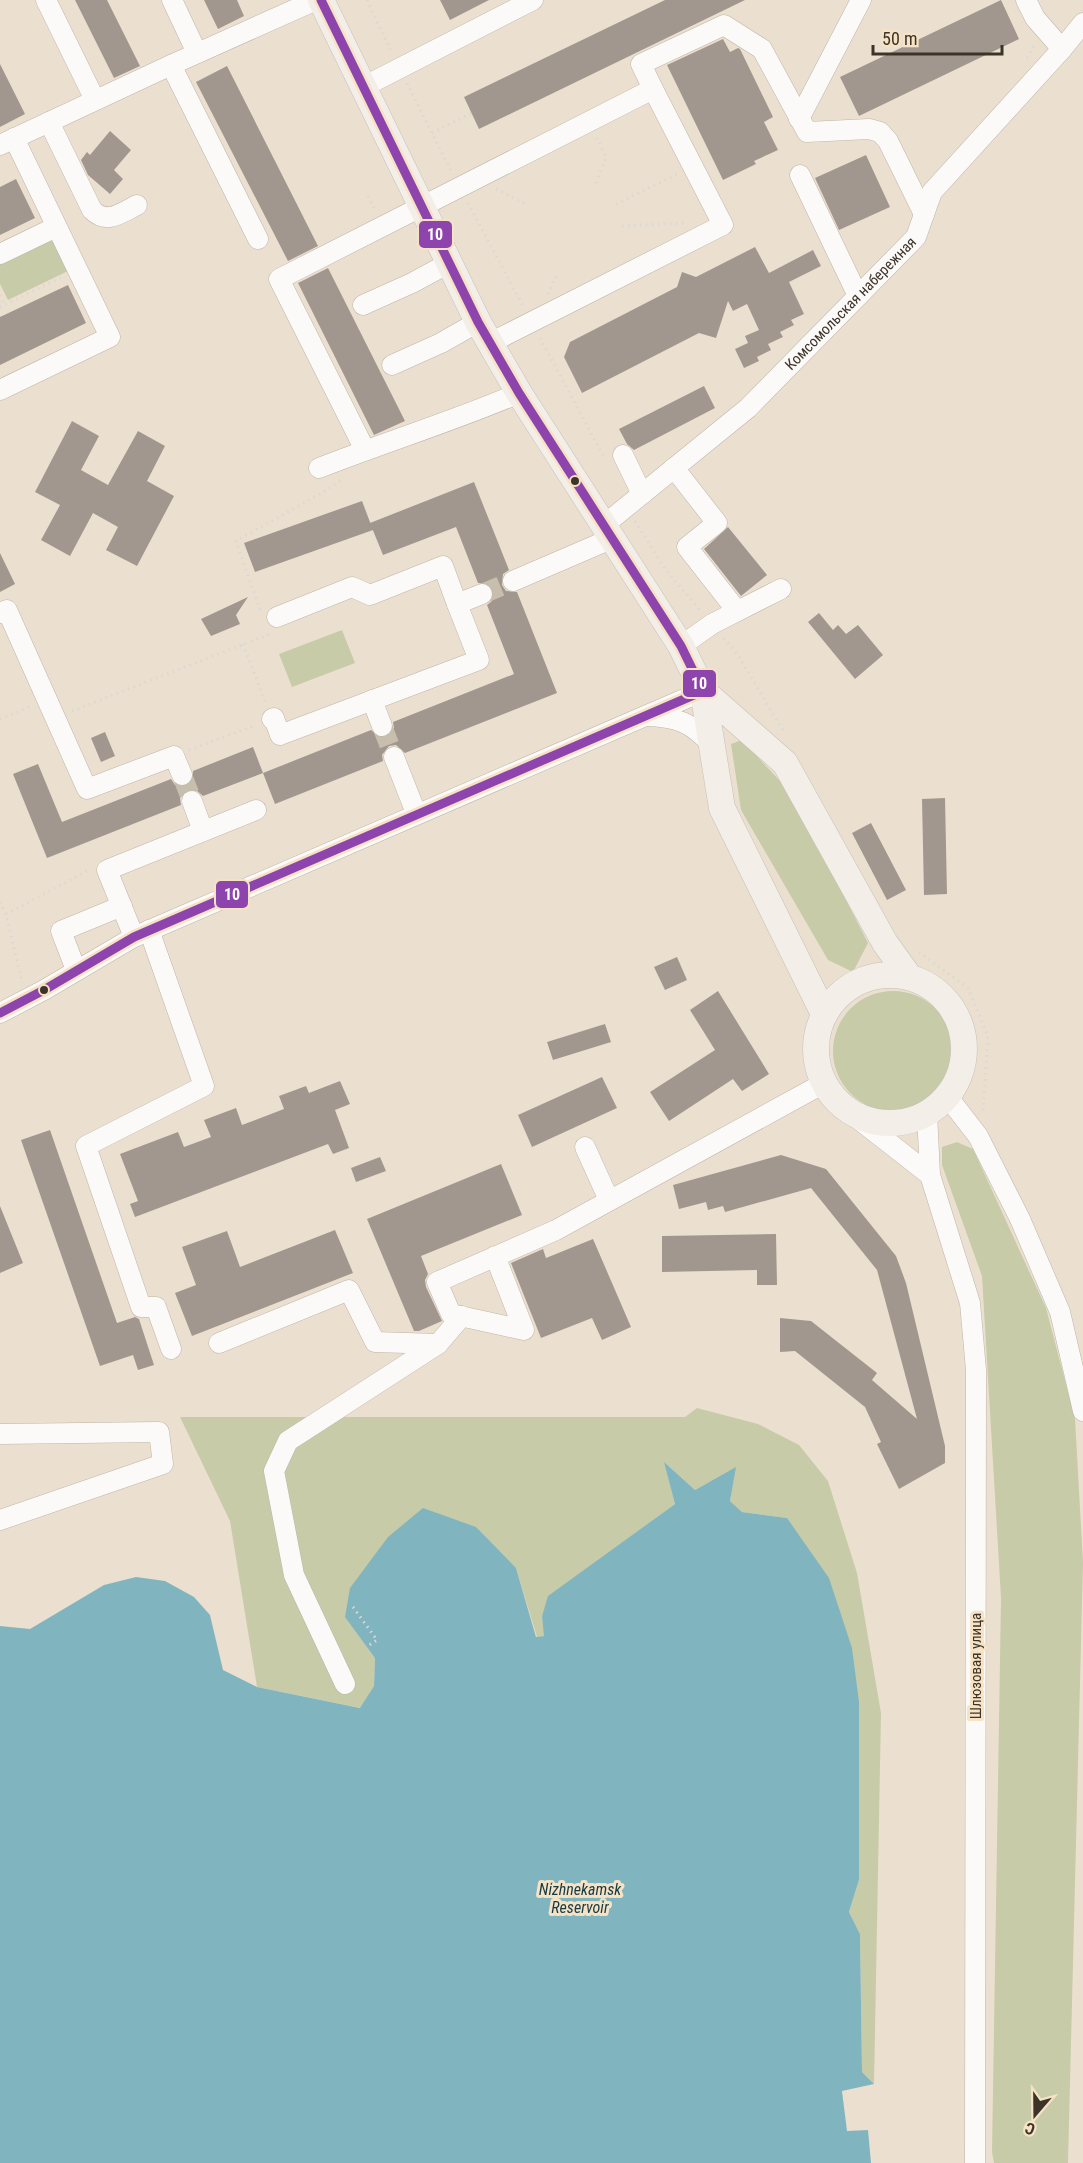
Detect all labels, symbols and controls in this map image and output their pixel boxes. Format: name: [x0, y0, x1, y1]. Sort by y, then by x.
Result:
scale bar: [873, 18, 1002, 56]
text: 50 m: [882, 28, 917, 49]
line badge: 10: [418, 220, 453, 249]
text: 10: [427, 225, 443, 244]
street label: Комсомольская набережная: [781, 233, 920, 374]
unlabelled marker: [569, 475, 581, 487]
line badge: 10: [682, 669, 717, 698]
text: 10: [691, 674, 707, 693]
line badge: 10: [215, 880, 249, 909]
text: 10: [224, 885, 240, 904]
unlabelled marker: [38, 984, 50, 996]
street label: Шлюзовая улица: [967, 1613, 985, 1719]
water label: Nizhnekamsk Reservoir: [539, 1880, 622, 1917]
north arrow: [1005, 2085, 1065, 2145]
text: С: [1023, 2118, 1038, 2139]

